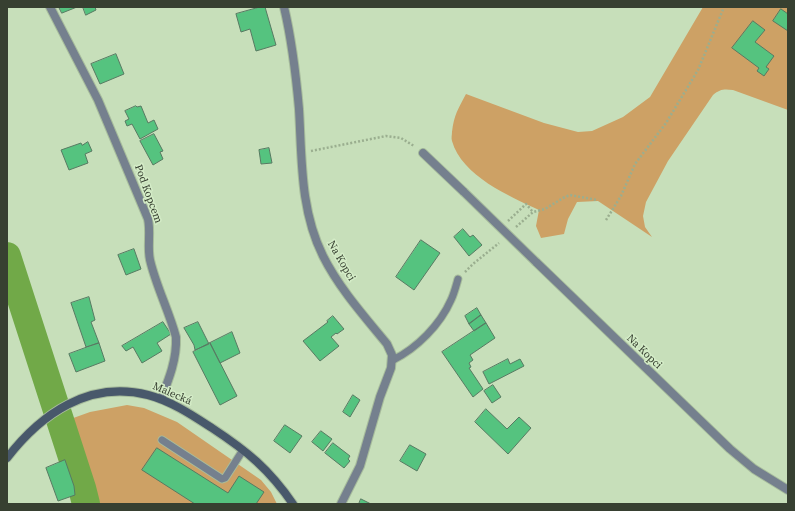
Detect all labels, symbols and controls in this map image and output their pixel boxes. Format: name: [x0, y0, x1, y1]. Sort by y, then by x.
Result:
street label: Pod Kopcem: [131, 163, 165, 225]
street label: Na Kopci: [324, 239, 358, 283]
street label: Na Kopci: [624, 332, 664, 372]
street label: Malecká: [151, 380, 193, 408]

